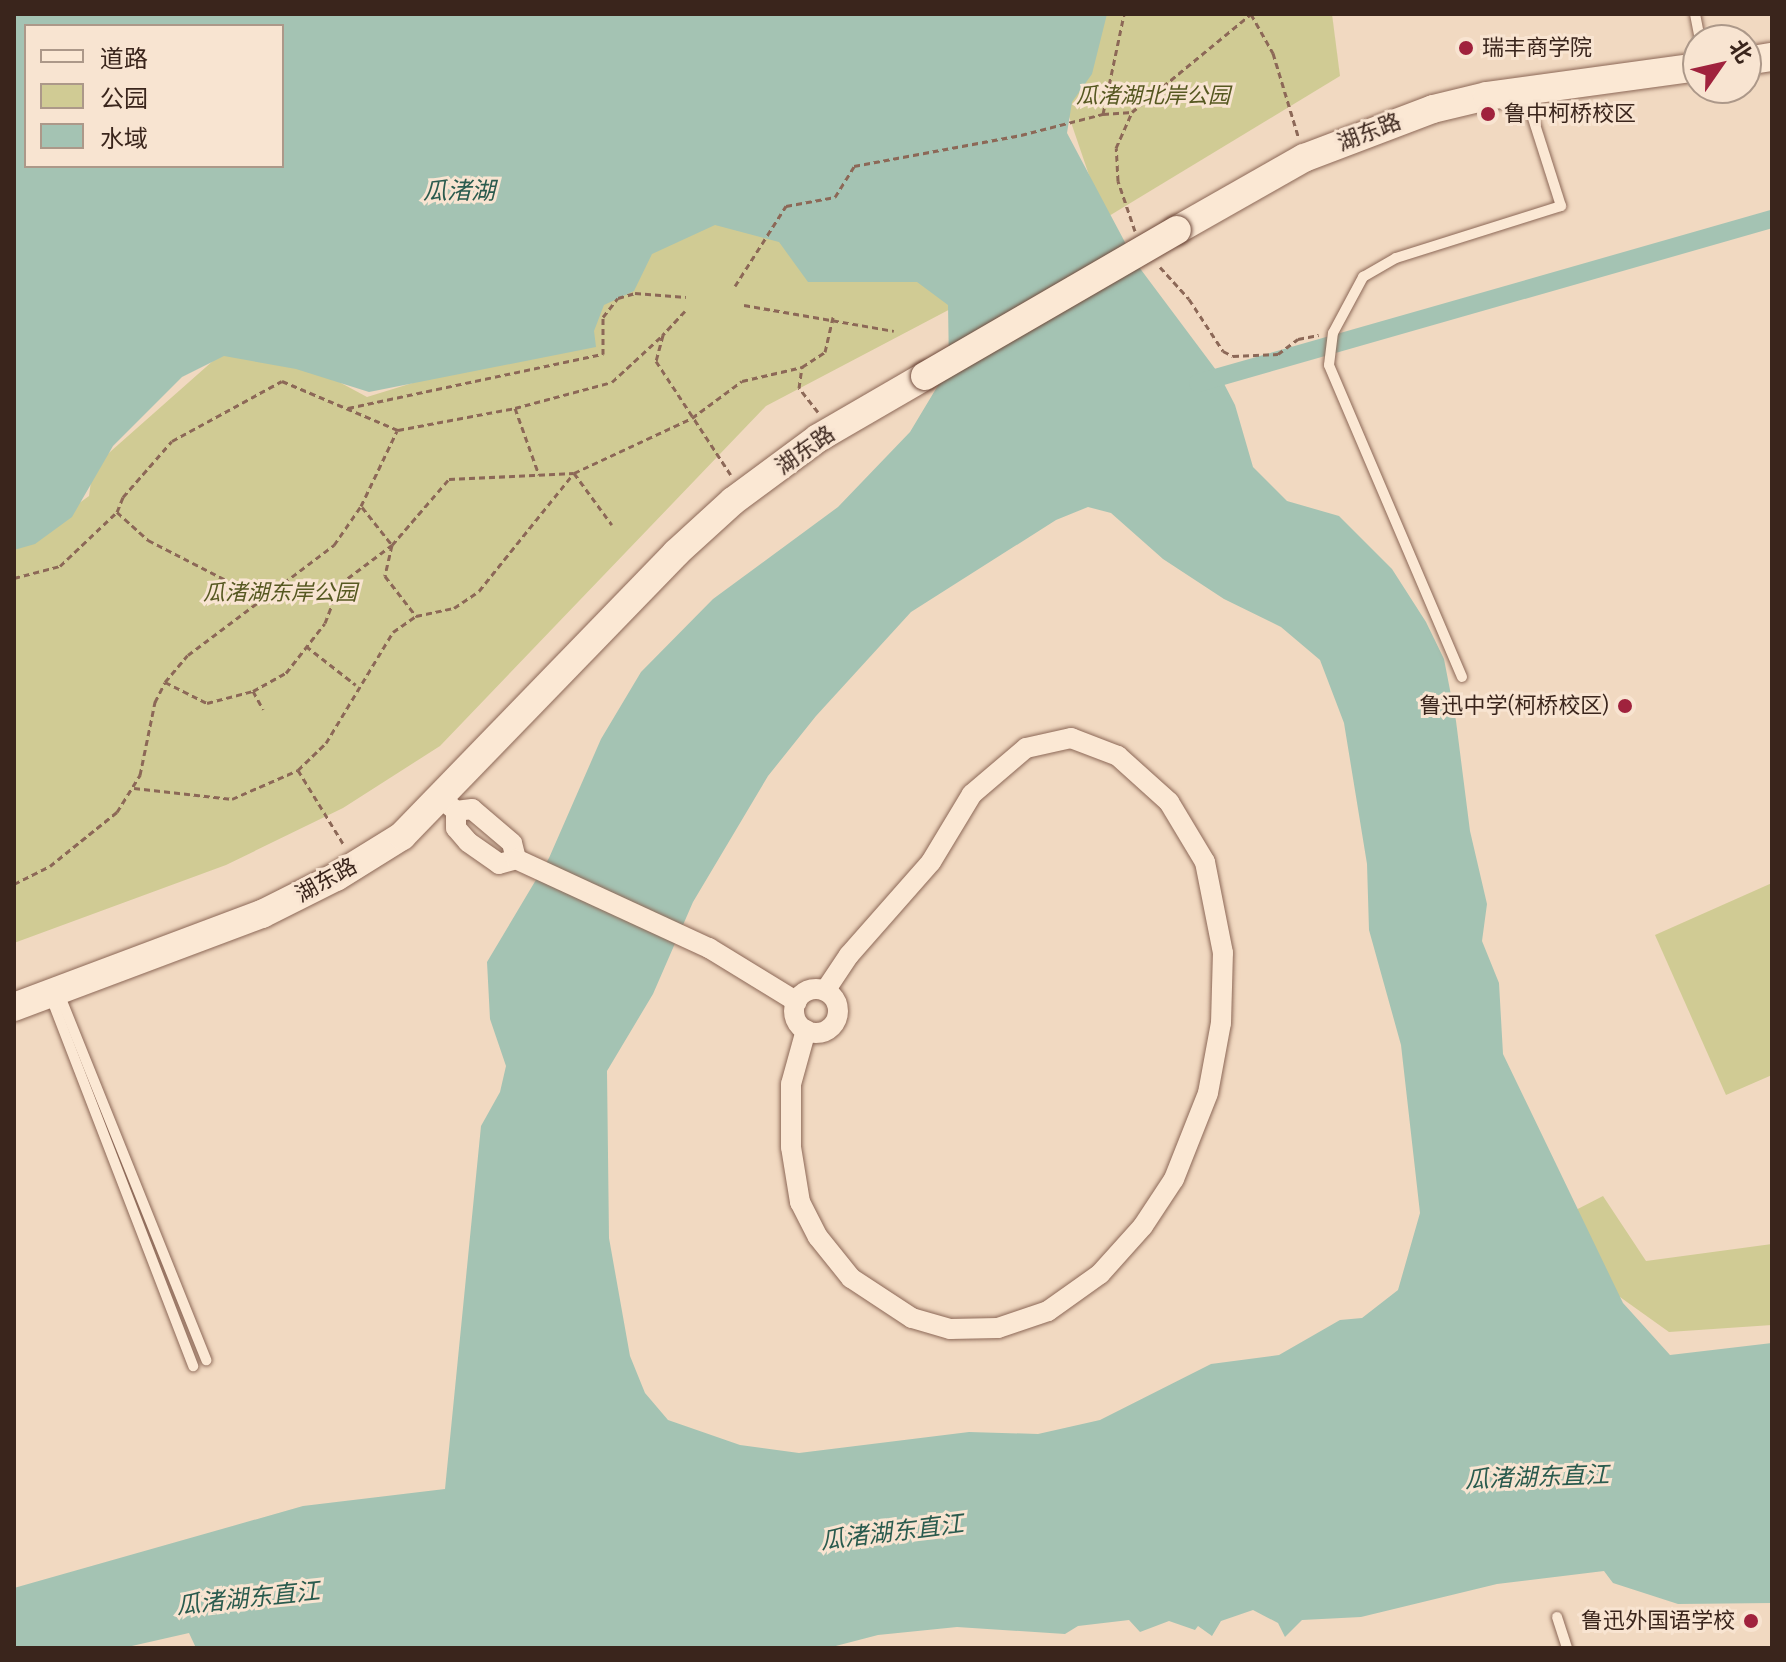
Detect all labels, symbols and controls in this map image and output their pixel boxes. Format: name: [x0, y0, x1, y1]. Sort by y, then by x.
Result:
legend: [24, 24, 284, 168]
north arrow: [1682, 24, 1762, 104]
place label: 瑞丰商学院: [1482, 35, 1592, 61]
text: 北: [1723, 35, 1758, 68]
marker: 瑞丰商学院: [1457, 39, 1475, 57]
text: 道路: [100, 45, 148, 73]
park label: 瓜渚湖北岸公园: [1076, 83, 1230, 109]
text: 公园: [100, 85, 148, 113]
place label: 鲁中柯桥校区: [1504, 101, 1636, 127]
marker: 鲁中柯桥校区: [1479, 105, 1497, 123]
street label: 湖东路: [1333, 108, 1405, 156]
text: 水域: [100, 125, 148, 153]
water label: 瓜渚湖: [423, 178, 495, 206]
street label: 湖东路: [770, 420, 840, 480]
park label: 瓜渚湖东岸公园: [203, 580, 357, 606]
place label: 鲁迅中学(柯桥校区): [1419, 693, 1609, 719]
marker: 鲁迅中学(柯桥校区): [1616, 697, 1634, 715]
street label: 湖东路: [291, 852, 361, 908]
water label: 瓜渚湖东直江: [1465, 1461, 1609, 1495]
water label: 瓜渚湖东直江: [819, 1510, 965, 1556]
water label: 瓜渚湖东直江: [175, 1577, 321, 1621]
place label: 鲁迅外国语学校: [1581, 1608, 1735, 1634]
marker: 鲁迅外国语学校: [1742, 1612, 1760, 1630]

